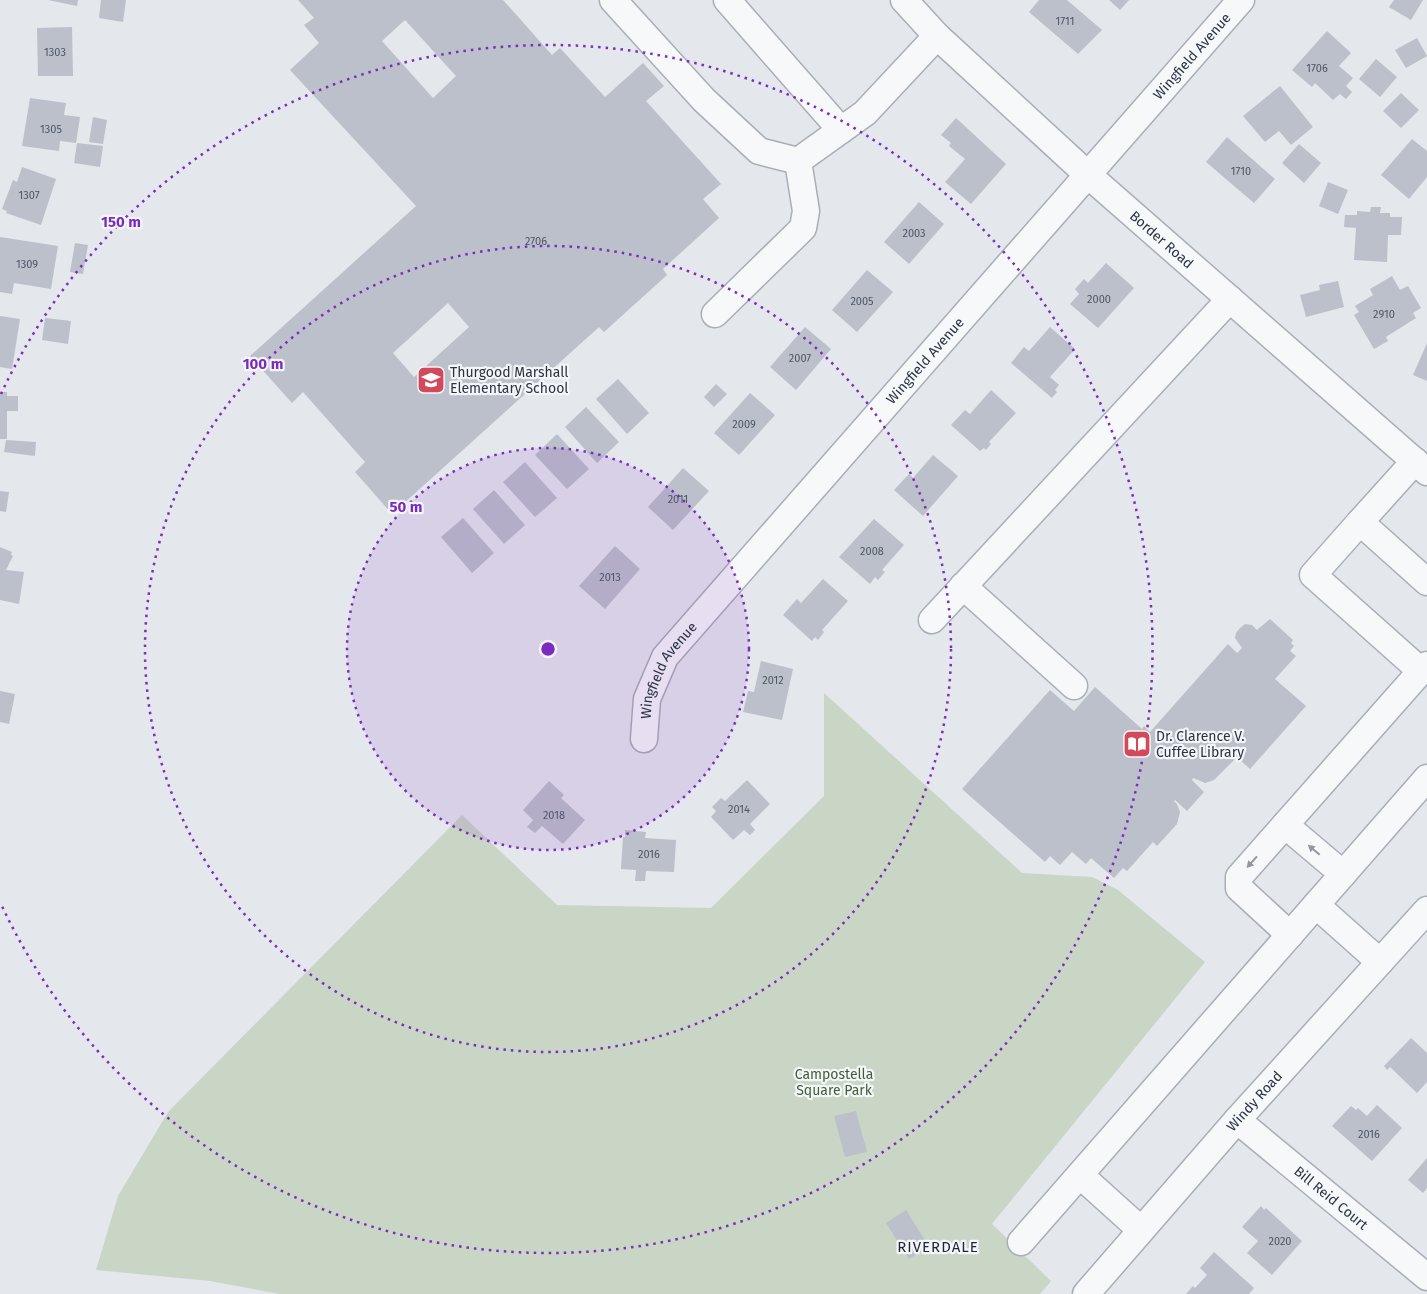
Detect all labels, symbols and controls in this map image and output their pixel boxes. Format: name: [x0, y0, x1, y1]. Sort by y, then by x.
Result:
street label: Wingfield Avenue: [1150, 10, 1235, 103]
house number: 1711: [1056, 15, 1074, 28]
house number: 1303: [44, 46, 66, 59]
house number: 1706: [1306, 62, 1328, 75]
house number: 1305: [40, 123, 62, 136]
house number: 1710: [1231, 165, 1251, 178]
house number: 1307: [18, 189, 40, 202]
street label: Border Road: [1126, 207, 1197, 272]
text: 150 m: [101, 213, 141, 231]
house number: 2003: [902, 227, 926, 240]
house number: 2706: [525, 235, 547, 248]
house number: 1309: [16, 258, 38, 271]
house number: 2000: [1087, 293, 1111, 306]
house number: 2005: [850, 295, 874, 308]
house number: 2910: [1373, 308, 1395, 321]
street label: Wingfield Avenue: [883, 314, 968, 408]
house number: 2007: [789, 352, 811, 365]
text: 100 m: [243, 355, 283, 373]
place label: Thurgood Marshall Elementary School: [450, 364, 568, 397]
school or university icon: Thurgood Marshall Elementary School: [416, 365, 446, 395]
house number: 2009: [732, 418, 756, 431]
house number: 2011: [668, 493, 688, 506]
text: 50 m: [389, 498, 423, 516]
house number: 2008: [860, 545, 884, 558]
house number: 2013: [599, 571, 621, 584]
street label: Wingfield Avenue: [638, 619, 701, 719]
centre of rings: [539, 640, 557, 658]
house number: 2012: [762, 674, 784, 687]
place label: Dr. Clarence V. Cuffee Library: [1156, 728, 1245, 761]
library icon: Dr. Clarence V. Cuffee Library: [1122, 729, 1152, 759]
house number: 2014: [728, 803, 750, 816]
house number: 2018: [543, 809, 565, 822]
one-way arrow: [1307, 844, 1320, 855]
house number: 2016: [638, 848, 660, 861]
one-way arrow: [1246, 855, 1258, 867]
park label: Campostella Square Park: [795, 1066, 873, 1099]
street label: Windy Road: [1223, 1068, 1286, 1135]
house number: 2016: [1358, 1128, 1380, 1141]
street label: Bill Reid Court: [1290, 1163, 1372, 1234]
house number: 2020: [1268, 1235, 1292, 1248]
district label: RIVERDALE: [897, 1238, 979, 1256]

